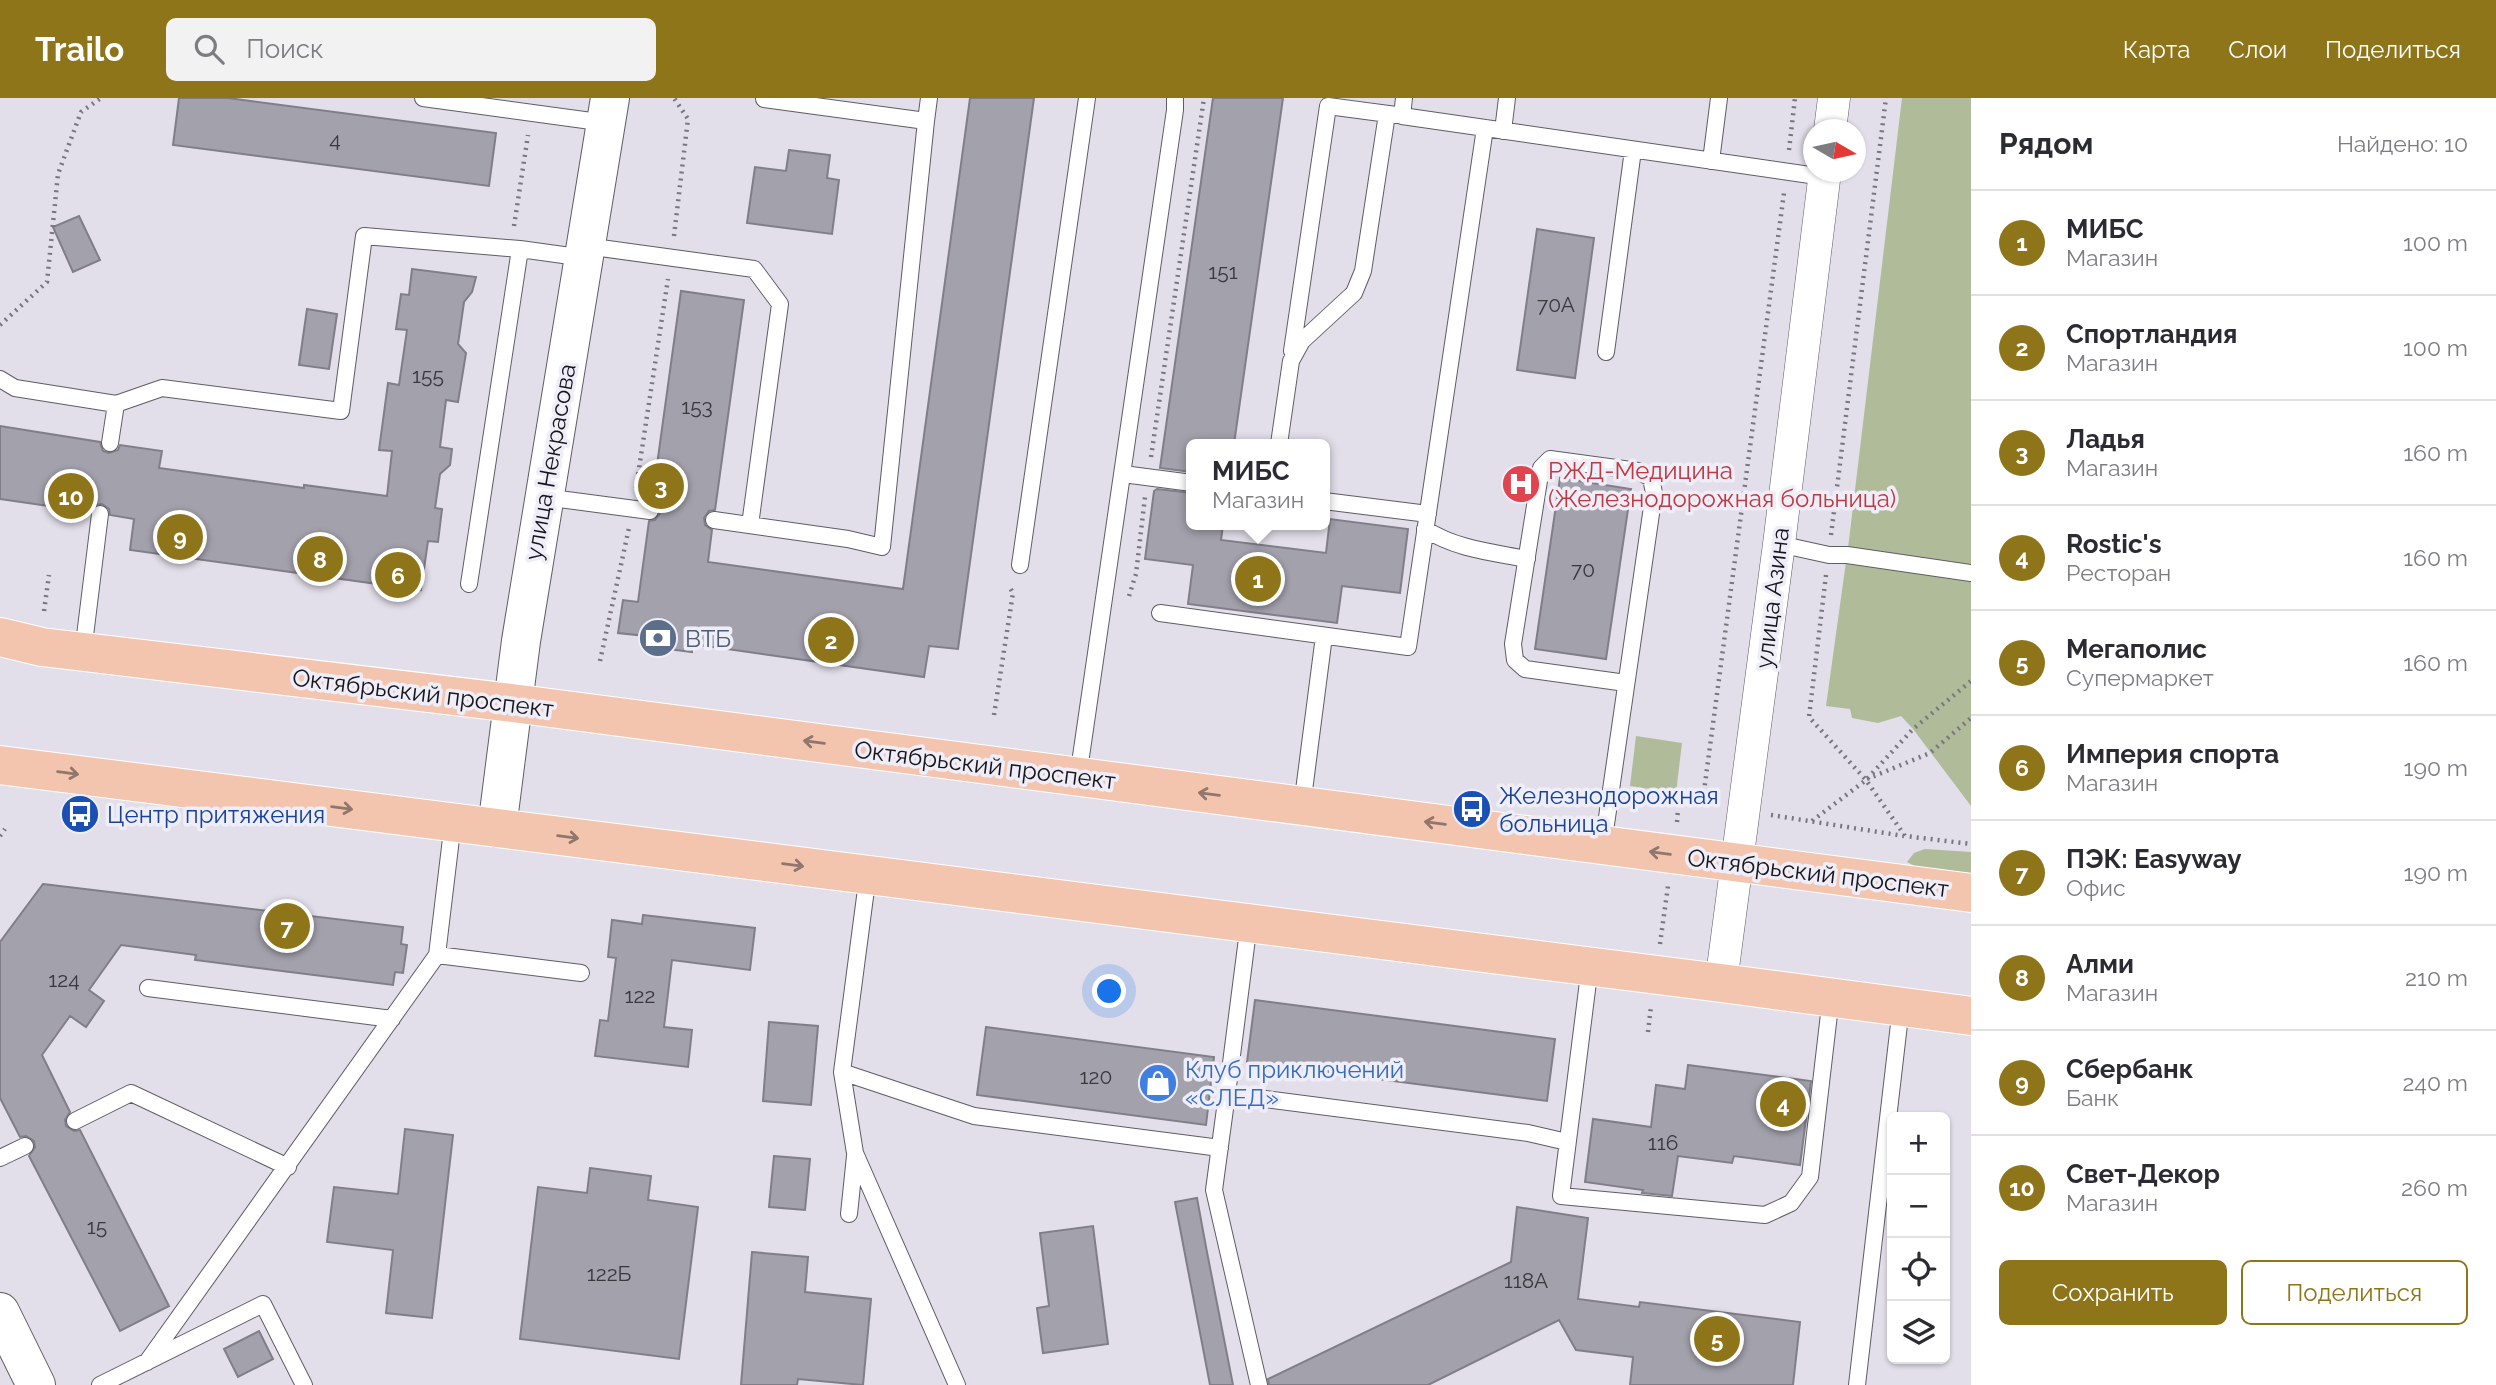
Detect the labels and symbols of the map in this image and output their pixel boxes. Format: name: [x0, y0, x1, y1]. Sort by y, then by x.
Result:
north arrow: [1803, 119, 1866, 182]
house number: 4: [329, 127, 341, 152]
house number: 151: [1208, 259, 1238, 284]
house number: 70А: [1537, 292, 1575, 317]
street label: улица Некрасова: [518, 361, 582, 563]
house number: 155: [412, 363, 444, 388]
house number: 153: [681, 394, 713, 419]
place label: РЖД-Медицина (Железнодорожная больница): [1548, 456, 1896, 513]
pin: 3: [638, 460, 684, 512]
hospital icon: РЖД-Медицина (Железнодорожная больница): [1500, 463, 1542, 505]
pin: 10: [48, 470, 94, 522]
pin: 9: [157, 511, 203, 563]
street label: улица Азина: [1749, 526, 1795, 670]
pin: 8: [297, 533, 343, 585]
pin: 6: [375, 549, 421, 601]
pin: 1: [1235, 553, 1281, 605]
house number: 70: [1571, 557, 1595, 582]
pin: 2: [808, 614, 854, 666]
bank icon: ВТБ: [637, 617, 679, 659]
place label: ВТБ: [685, 624, 731, 653]
street label: Октябрьский проспект: [291, 663, 556, 723]
street label: Октябрьский проспект: [853, 735, 1118, 795]
one-way arrow: [803, 736, 825, 749]
one-way arrow: [56, 767, 79, 780]
place label: Железнодорожная больница: [1499, 781, 1719, 838]
one-way arrow: [1198, 787, 1221, 800]
bus stop icon: Железнодорожная больница: [1451, 788, 1493, 830]
bus stop icon: Центр притяжения: [59, 793, 101, 835]
place label: Центр притяжения: [107, 800, 325, 829]
one-way arrow: [330, 802, 353, 815]
one-way arrow: [1424, 817, 1447, 830]
one-way arrow: [556, 830, 579, 843]
street label: Октябрьский проспект: [1686, 843, 1951, 903]
one-way arrow: [1649, 846, 1672, 859]
one-way arrow: [782, 859, 804, 872]
pin: 7: [264, 900, 310, 952]
house number: 124: [48, 967, 80, 992]
your location: [1092, 974, 1126, 1008]
house number: 122: [625, 983, 655, 1008]
place label: Клуб приключений «СЛЕД»: [1185, 1055, 1404, 1112]
shop icon: Клуб приключений «СЛЕД»: [1137, 1062, 1179, 1104]
house number: 120: [1080, 1064, 1112, 1089]
pin: 4: [1760, 1078, 1806, 1130]
house number: 116: [1648, 1130, 1678, 1155]
house number: 15: [87, 1214, 107, 1239]
house number: 122Б: [587, 1261, 632, 1286]
house number: 118А: [1504, 1268, 1548, 1293]
pin: 5: [1694, 1313, 1740, 1365]

